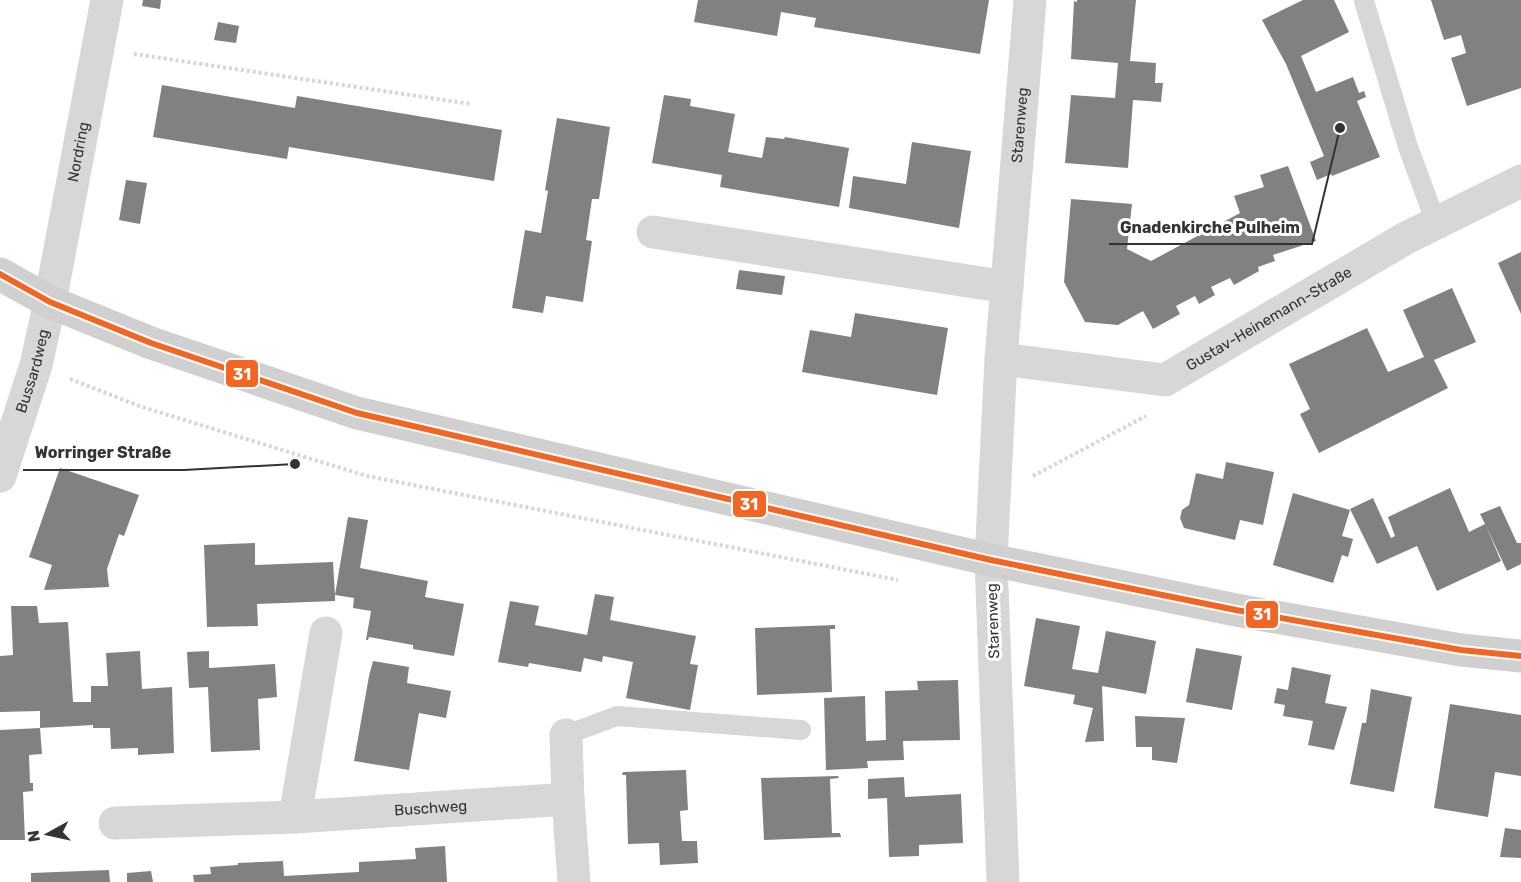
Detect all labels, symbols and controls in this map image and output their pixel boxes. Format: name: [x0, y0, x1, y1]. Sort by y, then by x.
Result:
street label: Starenweg: [1008, 87, 1032, 164]
street label: Nordring: [64, 120, 93, 183]
callout: Gnadenkirche Pulheim: [1109, 210, 1312, 244]
text: Gnadenkirche Pulheim: [1120, 218, 1300, 237]
street label: Gustav-Heinemann-Straße: [1183, 263, 1355, 375]
street label: Bussardweg: [12, 327, 53, 415]
line badge: 31: [225, 359, 259, 388]
text: 31: [233, 365, 251, 384]
callout: Worringer Straße: [23, 436, 184, 470]
text: Worringer Straße: [35, 443, 171, 462]
line badge: 31: [732, 490, 767, 518]
text: 31: [740, 495, 758, 514]
street label: Starenweg: [983, 583, 1003, 659]
line badge: 31: [1245, 600, 1279, 629]
text: 31: [1253, 605, 1271, 624]
street label: Buschweg: [393, 797, 468, 819]
north arrow: [18, 804, 78, 864]
text: N: [23, 829, 44, 843]

